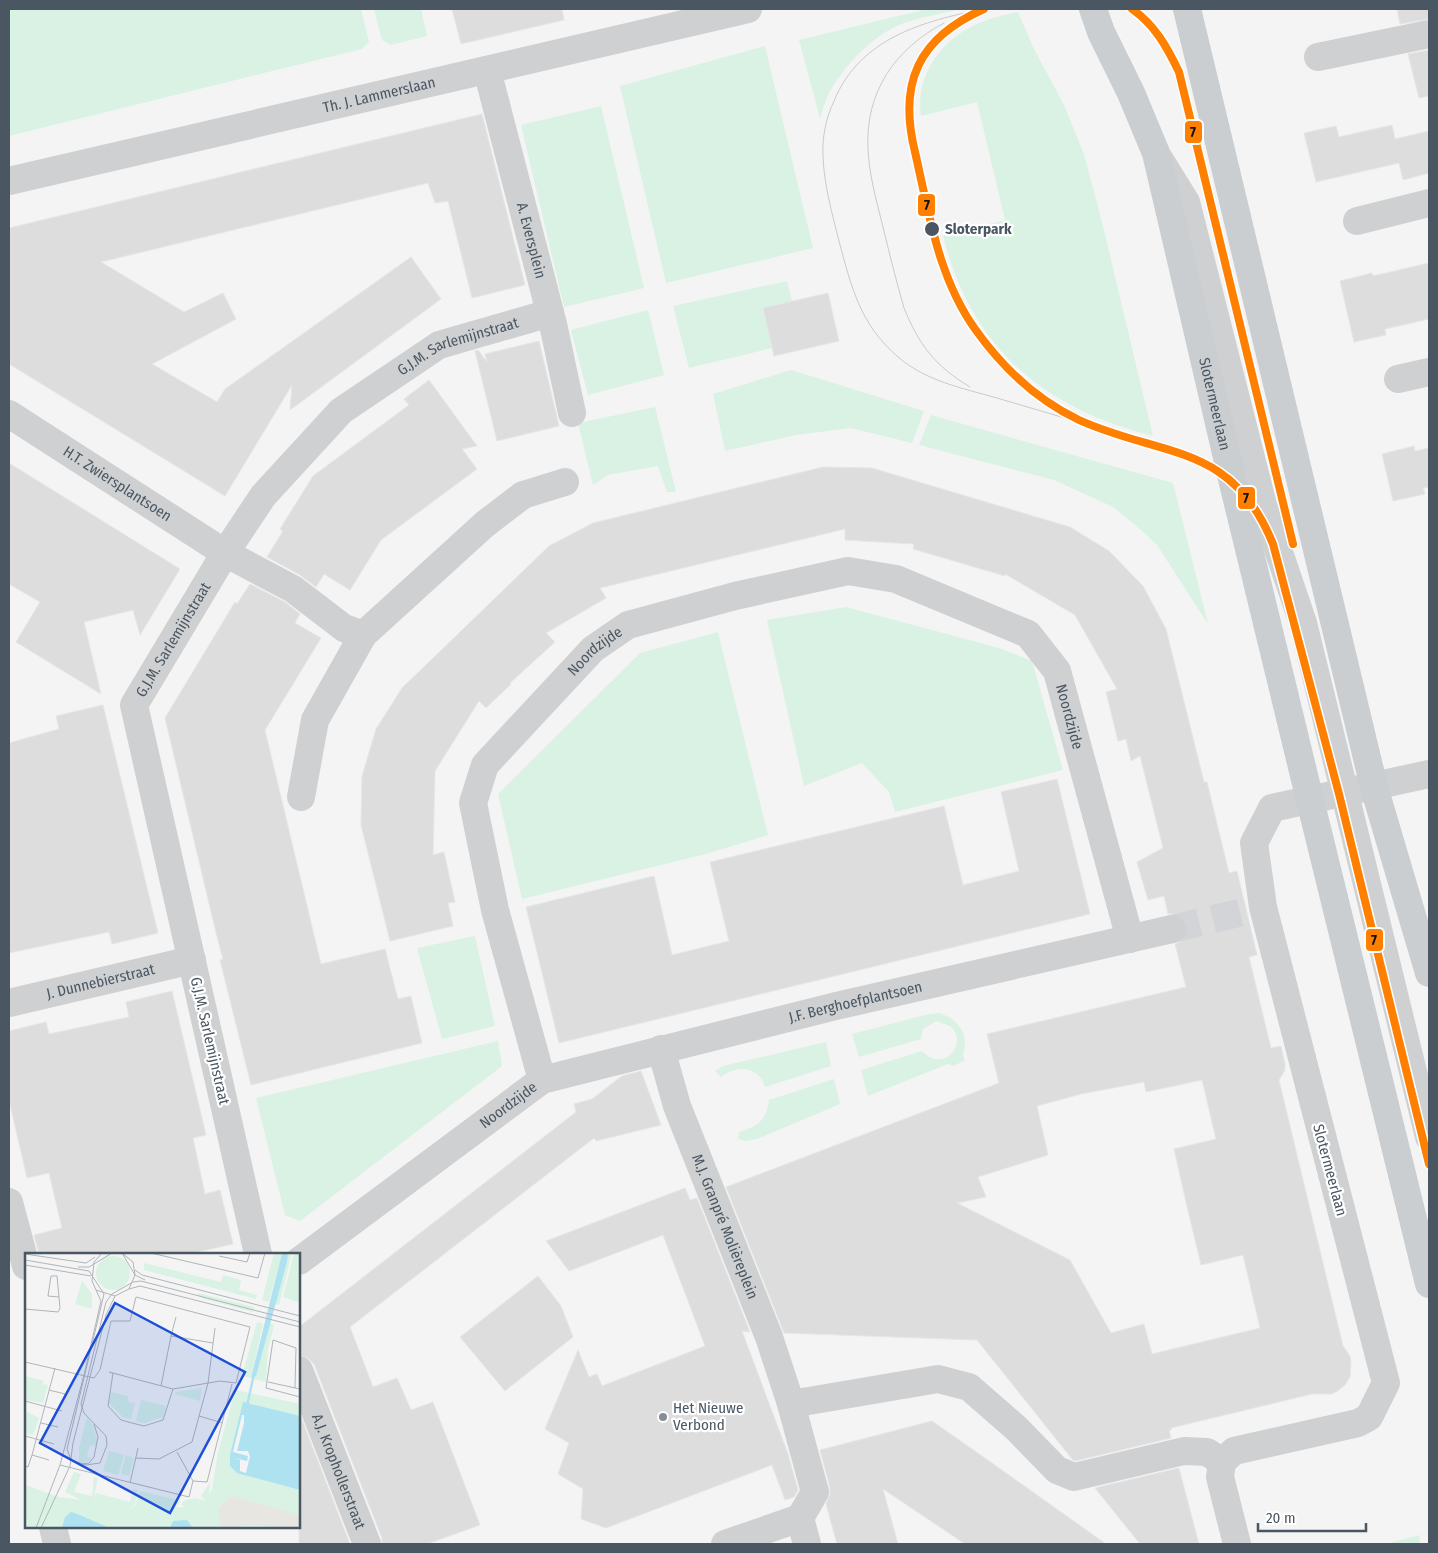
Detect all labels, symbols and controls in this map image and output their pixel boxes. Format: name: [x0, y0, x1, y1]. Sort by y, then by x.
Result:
street label: Th. J. Lammerslaan: [321, 73, 437, 117]
line badge: 7: [1184, 120, 1203, 144]
text: 7: [1190, 124, 1196, 141]
line badge: 7: [917, 193, 936, 217]
text: 7: [924, 197, 930, 214]
street label: A. Eversplein: [513, 200, 550, 280]
marker: Sloterpark: [923, 220, 941, 238]
place label: Sloterpark: [945, 220, 1012, 238]
street label: G.J.M. Sarlemijnstraat: [394, 314, 521, 379]
street label: Slotermeerlaan: [1195, 356, 1234, 452]
street label: H.T. Zwiersplantsoen: [60, 442, 175, 525]
line badge: 7: [1237, 486, 1256, 510]
text: 7: [1243, 490, 1249, 507]
street label: G.J.M. Sarlemijnstraat: [132, 579, 214, 700]
street label: Noordzijde: [564, 623, 626, 680]
street label: Noordzijde: [1052, 682, 1087, 751]
line badge: 7: [1365, 928, 1384, 952]
text: 7: [1371, 932, 1377, 949]
street label: J. Dunnebierstraat: [45, 960, 156, 1003]
street label: G.J.M. Sarlemijnstraat: [187, 975, 233, 1107]
street label: J.F. Berghoefplantsoen: [787, 978, 924, 1027]
street label: Noordzijde: [476, 1078, 540, 1132]
street label: Slotermeerlaan: [1309, 1122, 1351, 1218]
street label: M.J. Granpré Molièreplein: [688, 1152, 762, 1301]
inset map: [25, 1253, 300, 1528]
place label: Het Nieuwe Verbond: [673, 1399, 743, 1434]
street label: A.J. Krophollerstraat: [308, 1411, 369, 1532]
marker: Het Nieuwe Verbond: [657, 1411, 669, 1423]
scale bar: [1258, 1500, 1366, 1532]
text: 20 m: [1266, 1509, 1296, 1527]

